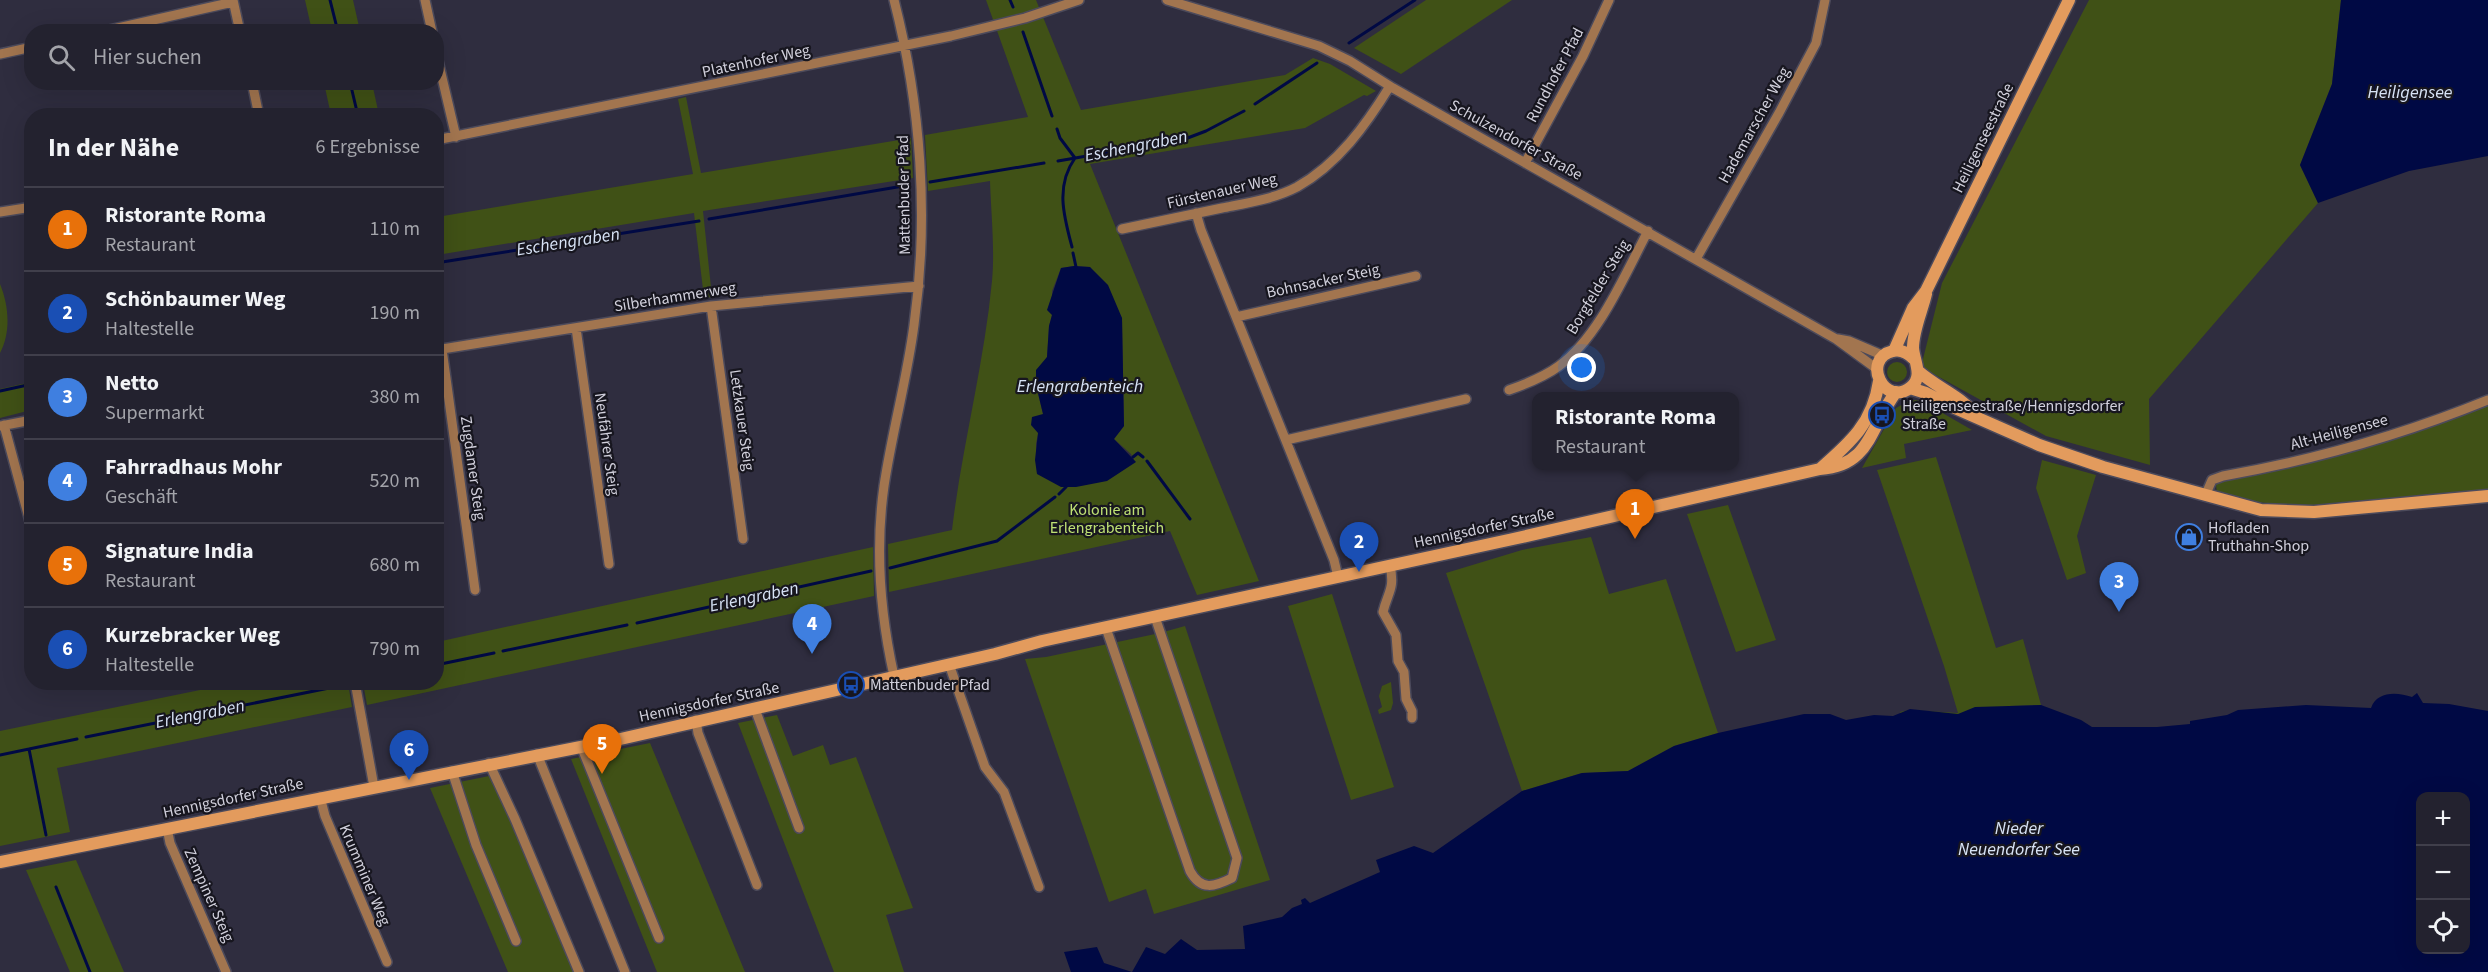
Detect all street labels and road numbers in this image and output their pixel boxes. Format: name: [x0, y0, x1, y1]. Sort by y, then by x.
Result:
street label: Rundhofer Pfad: [1521, 24, 1589, 126]
street label: Platenhofer Weg: [700, 39, 812, 83]
street label: Hademarscher Weg: [1713, 63, 1795, 187]
street label: Heiligenseestraße: [1947, 79, 2019, 197]
street label: Schulzendorfer Straße: [1446, 94, 1587, 186]
street label: Mattenbuder Pfad: [892, 135, 916, 255]
street label: Fürstenauer Weg: [1165, 168, 1279, 214]
street label: Borgfelder Steig: [1561, 236, 1635, 338]
street label: Bohnsacker Steig: [1264, 258, 1382, 304]
street label: Silberhammerweg: [612, 276, 738, 318]
street label: Letzkauer Steig: [724, 368, 760, 472]
street label: Neufährer Steig: [589, 391, 625, 497]
street label: Alt-Heiligensee: [2288, 408, 2390, 456]
street label: Zugdamer Steig: [455, 414, 491, 522]
street label: Hennigsdorfer Straße: [1412, 502, 1556, 554]
street label: Hennigsdorfer Straße: [637, 676, 781, 728]
street label: Hennigsdorfer Straße: [161, 772, 305, 824]
street label: Krumminer Weg: [334, 821, 396, 929]
street label: Zempiner Steig: [178, 844, 240, 946]

